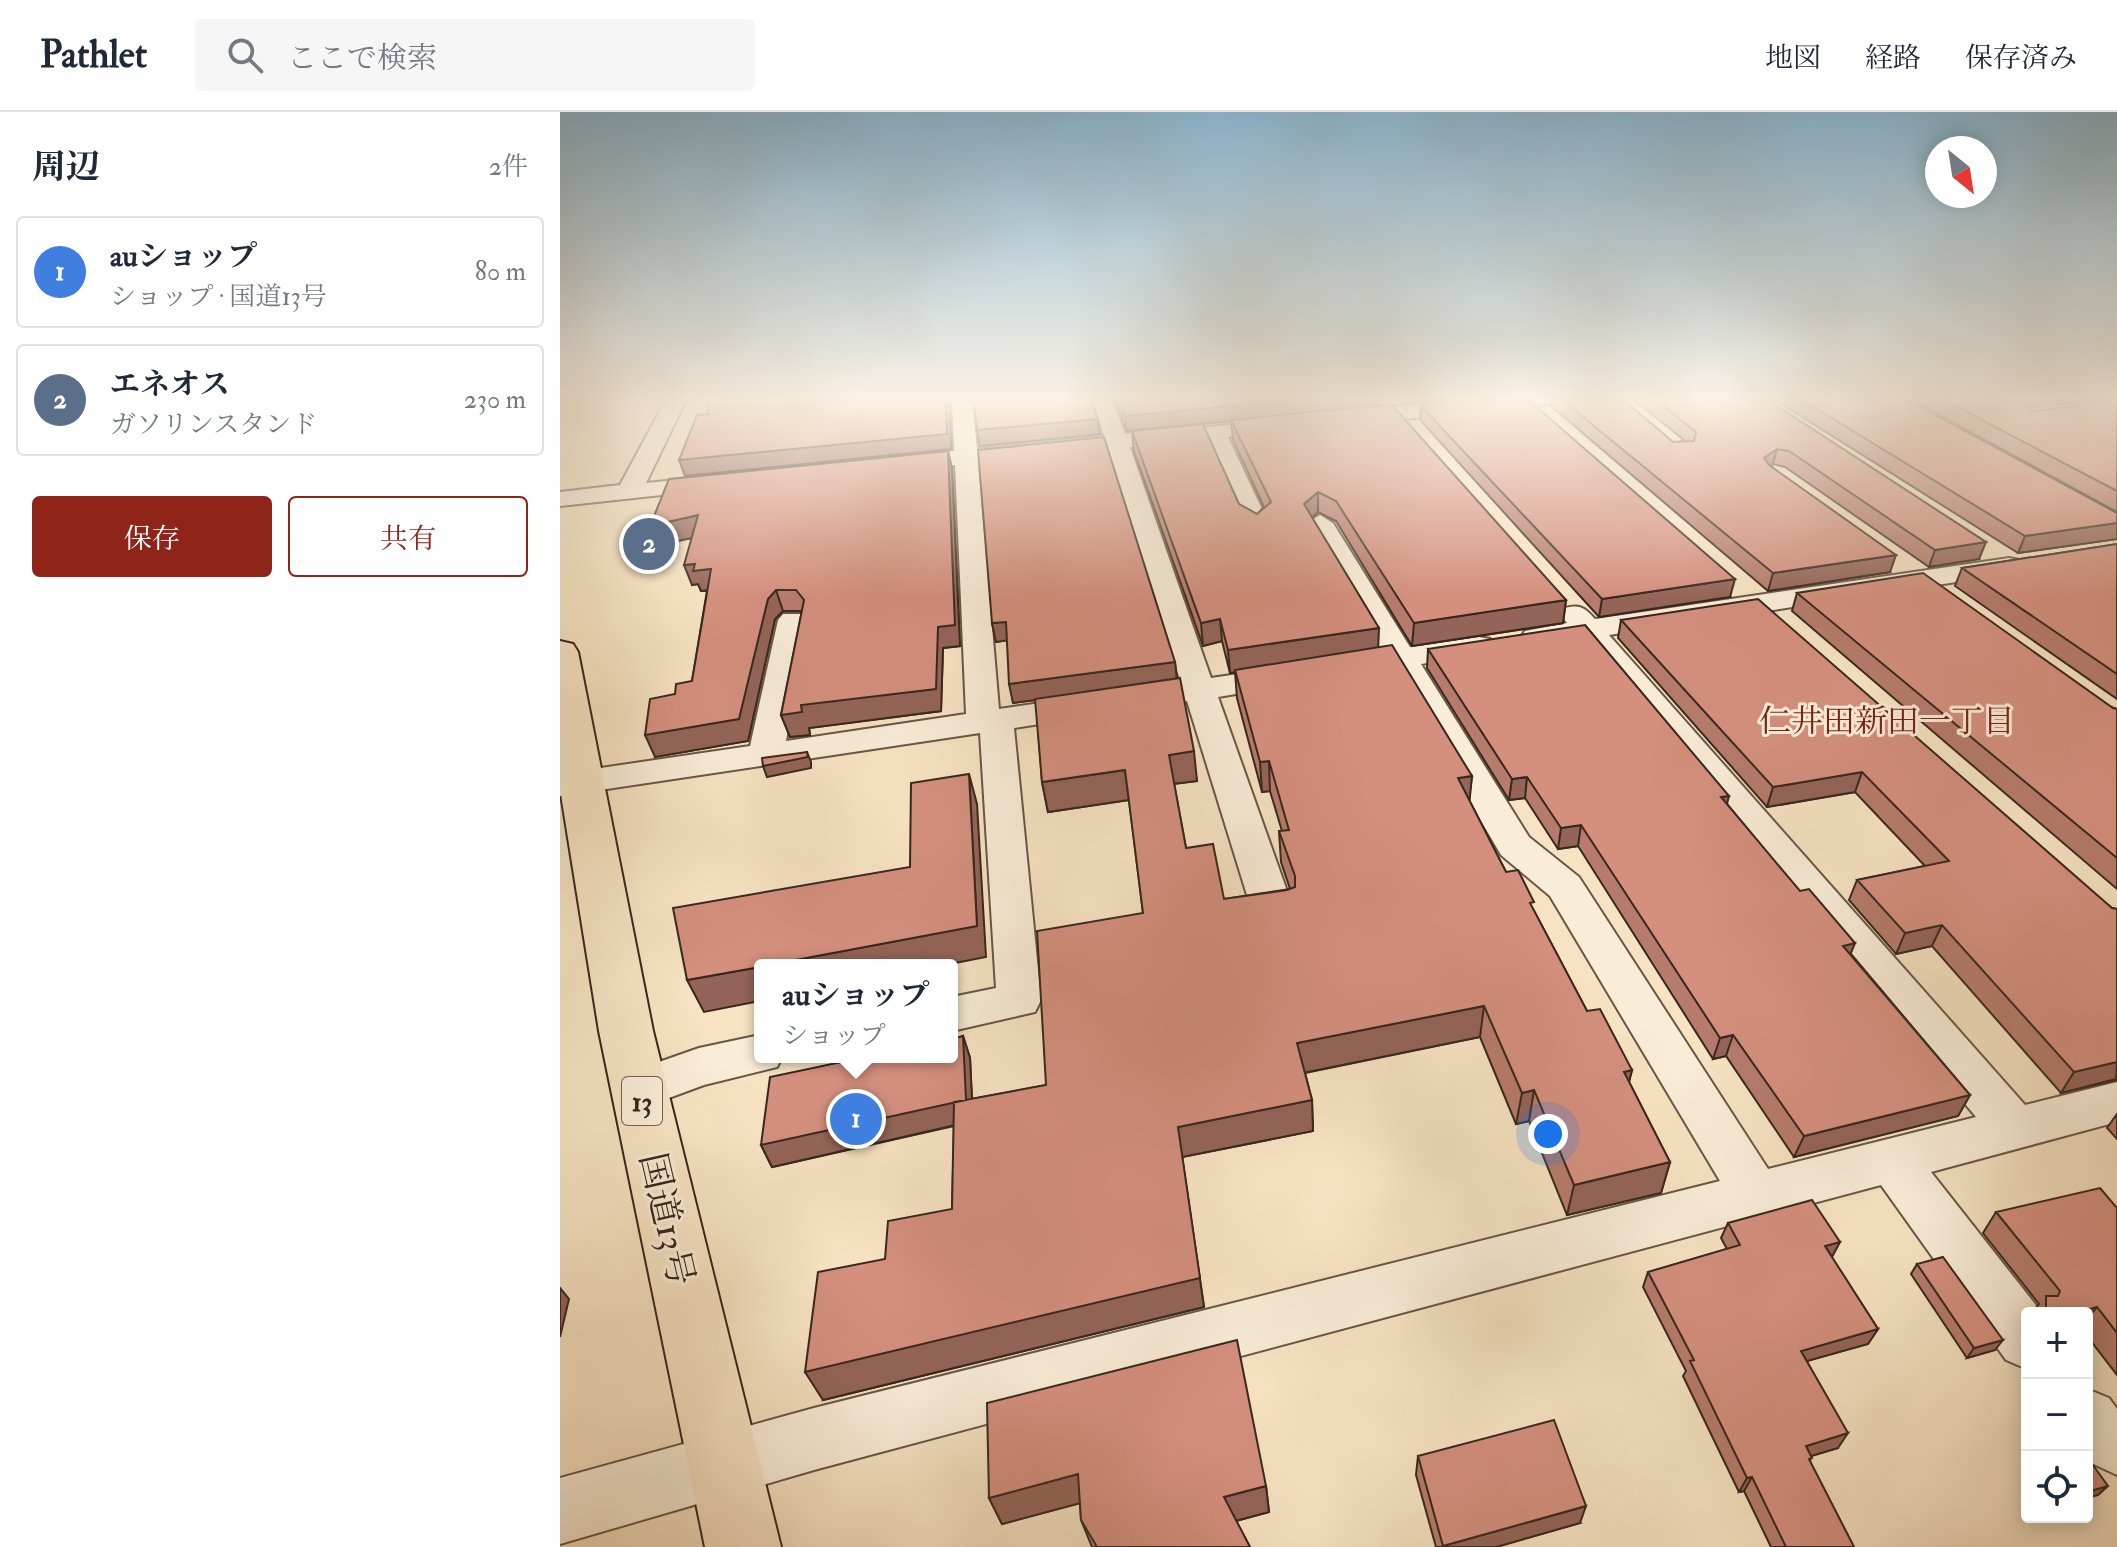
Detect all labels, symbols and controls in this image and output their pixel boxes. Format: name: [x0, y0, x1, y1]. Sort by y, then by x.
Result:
search box: [195, 19, 755, 91]
text: Pathlet: [40, 31, 147, 79]
icon: search: [223, 33, 267, 77]
text: ここで検索: [287, 40, 437, 77]
text: 地図: [1765, 41, 1821, 76]
text: 経路: [1865, 41, 1921, 76]
text: 保存済み: [1965, 41, 2077, 76]
north arrow: [1925, 136, 1997, 208]
text: 周辺: [32, 146, 100, 189]
text: 2件: [489, 151, 528, 183]
text: auショップ: [110, 238, 257, 275]
text: 1: [55, 256, 65, 288]
text: 80 m: [475, 256, 526, 288]
text: ショップ · 国道13号: [110, 281, 327, 313]
text: エネオス: [110, 366, 230, 403]
text: 2: [53, 384, 67, 416]
text: 230 m: [464, 384, 526, 416]
text: ガソリンスタンド: [110, 409, 317, 441]
button: 保存: [32, 496, 272, 577]
button: 共有: [288, 496, 528, 577]
pin: 2: [623, 514, 675, 574]
district label: 仁井田新田一丁目: [1759, 702, 2015, 742]
popup: [754, 959, 958, 1063]
text: auショップ: [782, 977, 930, 1014]
text: ショップ: [782, 1020, 886, 1052]
road number: 13: [622, 1077, 662, 1125]
pin: 1: [830, 1089, 882, 1149]
your location: [1528, 1114, 1568, 1154]
street label: 国道13号: [629, 1149, 704, 1290]
map controls: [2021, 1307, 2093, 1523]
button: +: [2021, 1307, 2093, 1379]
button: −: [2021, 1379, 2093, 1451]
button: locate: [2021, 1451, 2093, 1523]

